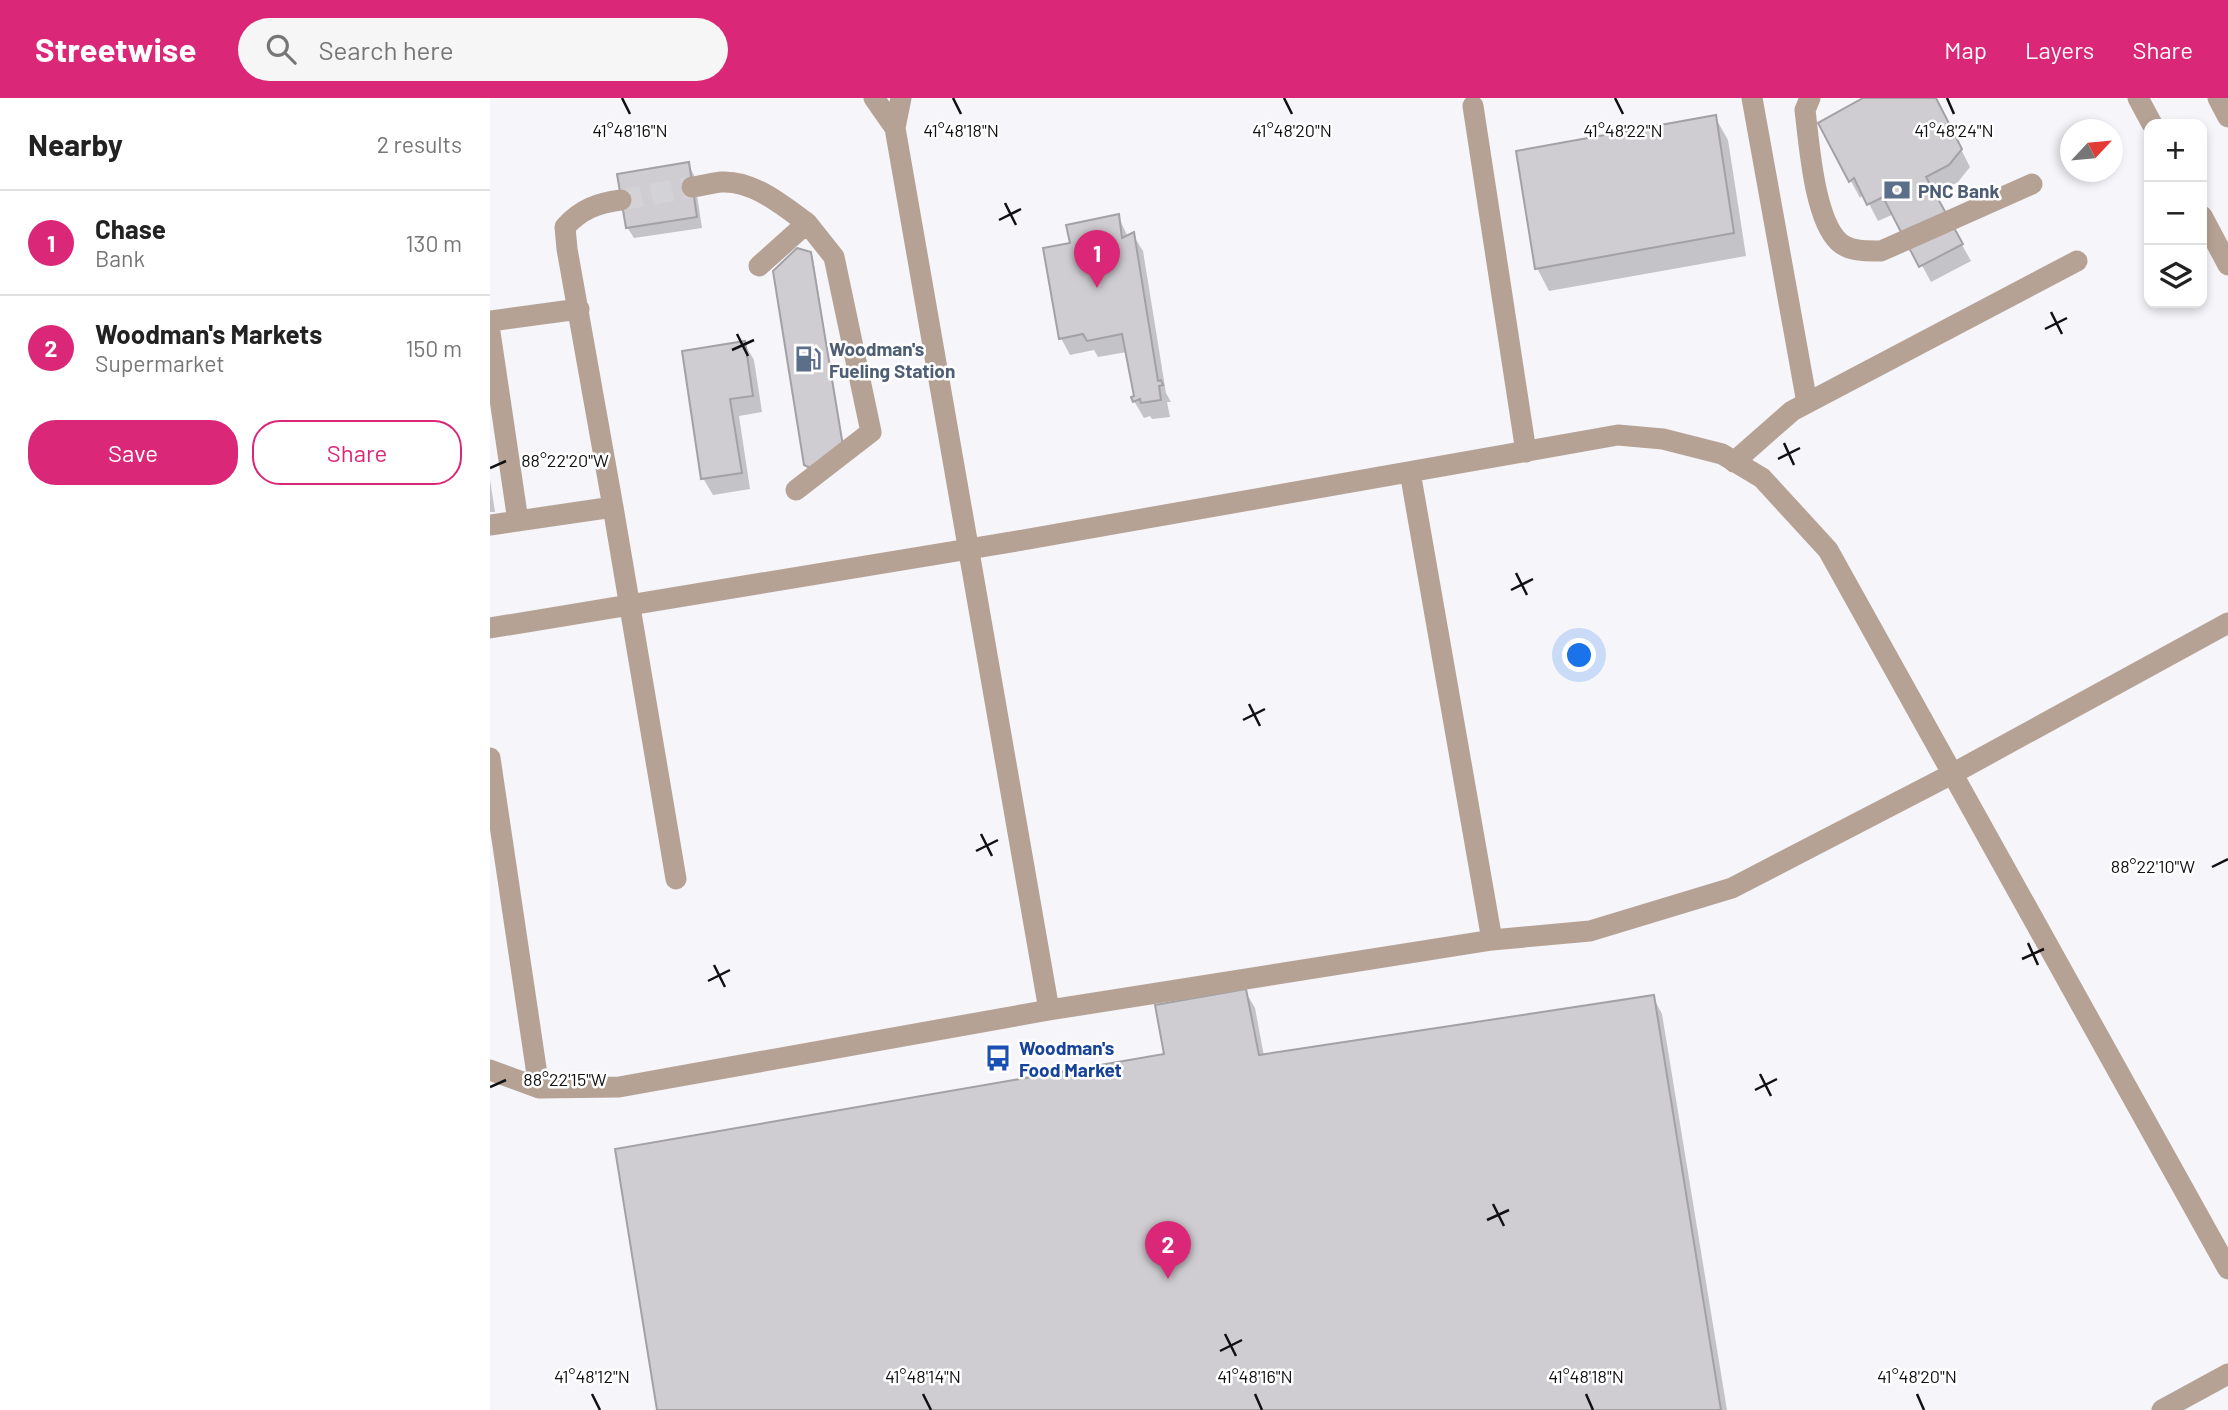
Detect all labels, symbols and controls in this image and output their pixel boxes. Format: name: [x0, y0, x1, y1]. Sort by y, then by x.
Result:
search box: [238, 18, 728, 81]
text: Streetwise: [35, 29, 196, 69]
icon: search: [262, 30, 300, 68]
text: Search here: [318, 34, 454, 65]
text: Map: [1944, 35, 1987, 64]
text: Layers: [2025, 35, 2094, 64]
text: Share: [2132, 35, 2193, 64]
text: 41°48'16"N: [592, 119, 668, 141]
text: 41°48'18"N: [923, 119, 999, 141]
text: 41°48'20"N: [1252, 119, 1332, 141]
text: 41°48'22"N: [1583, 119, 1663, 141]
text: 41°48'24"N: [1914, 119, 1994, 141]
north arrow: [2060, 119, 2123, 182]
map controls: [2144, 119, 2207, 308]
button: +: [2144, 119, 2207, 182]
text: Nearby: [28, 126, 123, 162]
text: 2 results: [377, 130, 462, 158]
bank icon: PNC Bank: [1882, 175, 1912, 205]
place label: PNC Bank: [1918, 179, 2000, 202]
button: −: [2144, 182, 2207, 245]
text: Chase: [95, 213, 166, 244]
text: 1: [47, 229, 55, 257]
text: 130 m: [405, 229, 462, 257]
pin: 1: [1074, 230, 1120, 288]
text: Bank: [95, 244, 145, 272]
button: layers: [2144, 245, 2207, 308]
text: Woodman's Markets: [95, 318, 322, 349]
text: 2: [45, 334, 57, 362]
text: 150 m: [406, 334, 462, 362]
place label: Woodman's Fueling Station: [829, 337, 955, 382]
fuel station icon: Woodman's Fueling Station: [793, 344, 823, 374]
text: Supermarket: [95, 349, 225, 377]
button: Save: [28, 420, 238, 485]
button: Share: [252, 420, 462, 485]
text: 88°22'20"W: [521, 449, 609, 471]
your location: [1562, 638, 1596, 672]
text: 88°22'10"W: [2111, 855, 2195, 877]
place label: Woodman's Food Market: [1019, 1036, 1122, 1081]
bus stop icon: Woodman's Food Market: [983, 1043, 1013, 1073]
text: 88°22'15"W: [523, 1068, 607, 1090]
pin: 2: [1145, 1221, 1191, 1279]
text: 41°48'12"N: [554, 1365, 630, 1387]
text: 41°48'14"N: [885, 1365, 961, 1387]
text: 41°48'16"N: [1217, 1365, 1293, 1387]
text: 41°48'18"N: [1548, 1365, 1624, 1387]
text: 41°48'20"N: [1877, 1365, 1957, 1387]

